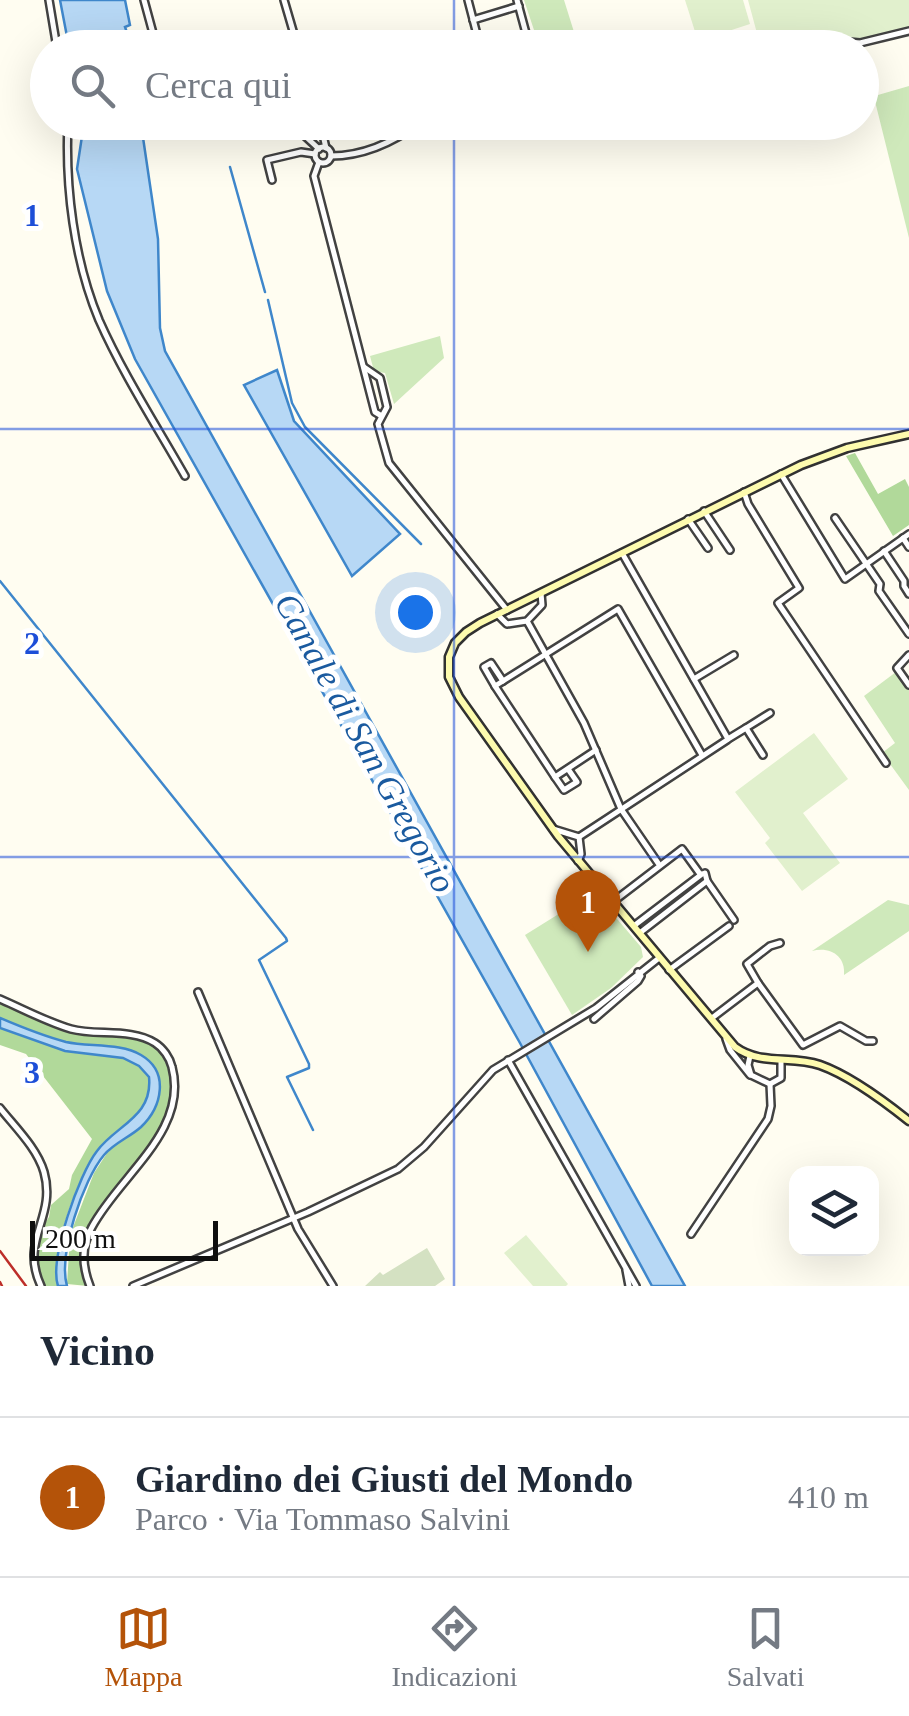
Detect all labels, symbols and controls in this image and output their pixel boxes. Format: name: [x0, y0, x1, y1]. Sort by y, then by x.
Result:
search box: [30, 30, 879, 140]
icon: search: [65, 58, 120, 113]
text: Cerca qui: [145, 64, 292, 106]
text: 1: [24, 197, 40, 233]
water label: Canale di San Gregorio: [266, 587, 464, 899]
your location: [390, 587, 441, 638]
text: 2: [24, 625, 40, 661]
pin: 1: [556, 870, 620, 952]
text: 3: [24, 1054, 40, 1090]
map controls: [789, 1166, 879, 1256]
button: layers: [789, 1166, 879, 1256]
scale bar: [30, 1216, 218, 1260]
text: 200 m: [45, 1223, 116, 1254]
text: Vicino: [40, 1328, 155, 1374]
text: Giardino dei Giusti del Mondo: [135, 1458, 633, 1500]
text: 1: [65, 1479, 81, 1515]
text: 410 m: [788, 1479, 869, 1515]
text: Parco · Via Tommaso Salvini: [135, 1501, 510, 1537]
tab: Mappa: [105, 1601, 182, 1693]
tab: Indicazioni: [392, 1601, 517, 1693]
tab: Salvati: [727, 1601, 804, 1693]

